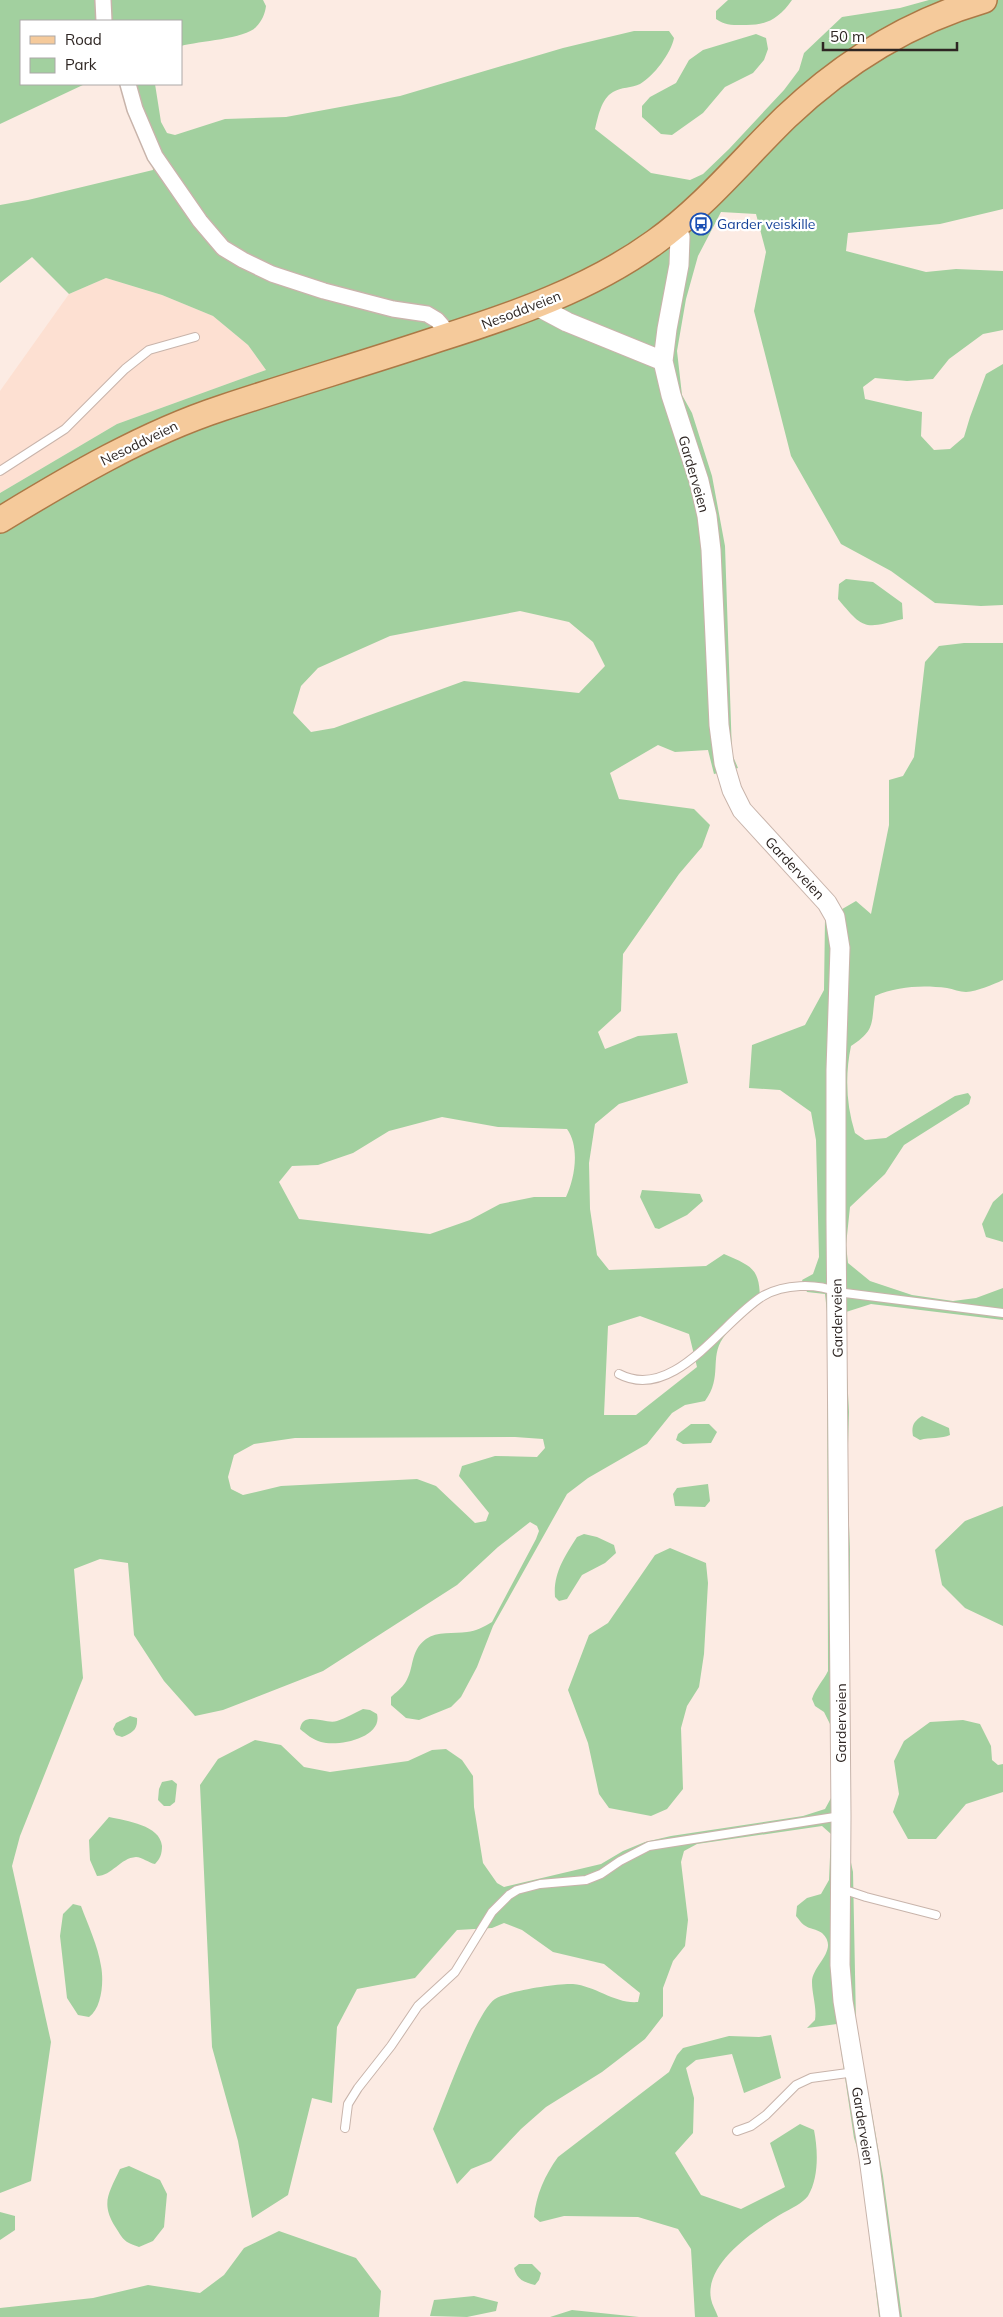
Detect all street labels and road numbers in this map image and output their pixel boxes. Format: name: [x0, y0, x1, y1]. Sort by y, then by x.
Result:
street label: Nesoddveien: [479, 287, 563, 333]
street label: Nesoddveien: [97, 417, 181, 469]
street label: Garderveien: [674, 433, 714, 515]
street label: Garderveien: [761, 833, 829, 903]
street label: Garderveien: [827, 1278, 847, 1358]
street label: Garderveien: [832, 1683, 850, 1763]
street label: Garderveien: [848, 2085, 878, 2167]

